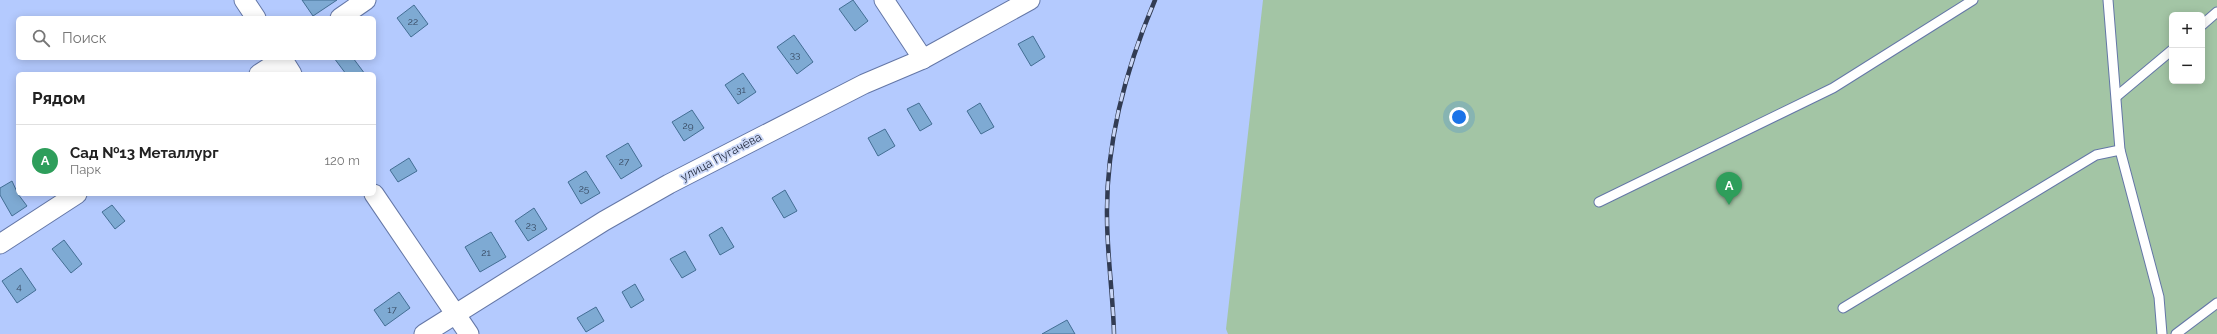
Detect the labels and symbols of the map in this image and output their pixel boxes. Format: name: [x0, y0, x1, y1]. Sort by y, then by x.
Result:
house number: 22: [408, 16, 418, 27]
house number: 33: [790, 49, 800, 60]
house number: 31: [736, 84, 747, 95]
your location: [1449, 107, 1469, 127]
house number: 29: [682, 120, 694, 131]
street label: улица Пугачёва: [678, 130, 764, 184]
house number: 27: [619, 156, 630, 167]
pin: A: [1716, 172, 1742, 205]
house number: 25: [579, 183, 590, 194]
house number: 23: [526, 220, 536, 231]
house number: 21: [481, 247, 491, 258]
house number: 4: [16, 281, 22, 292]
house number: 17: [387, 304, 397, 315]

